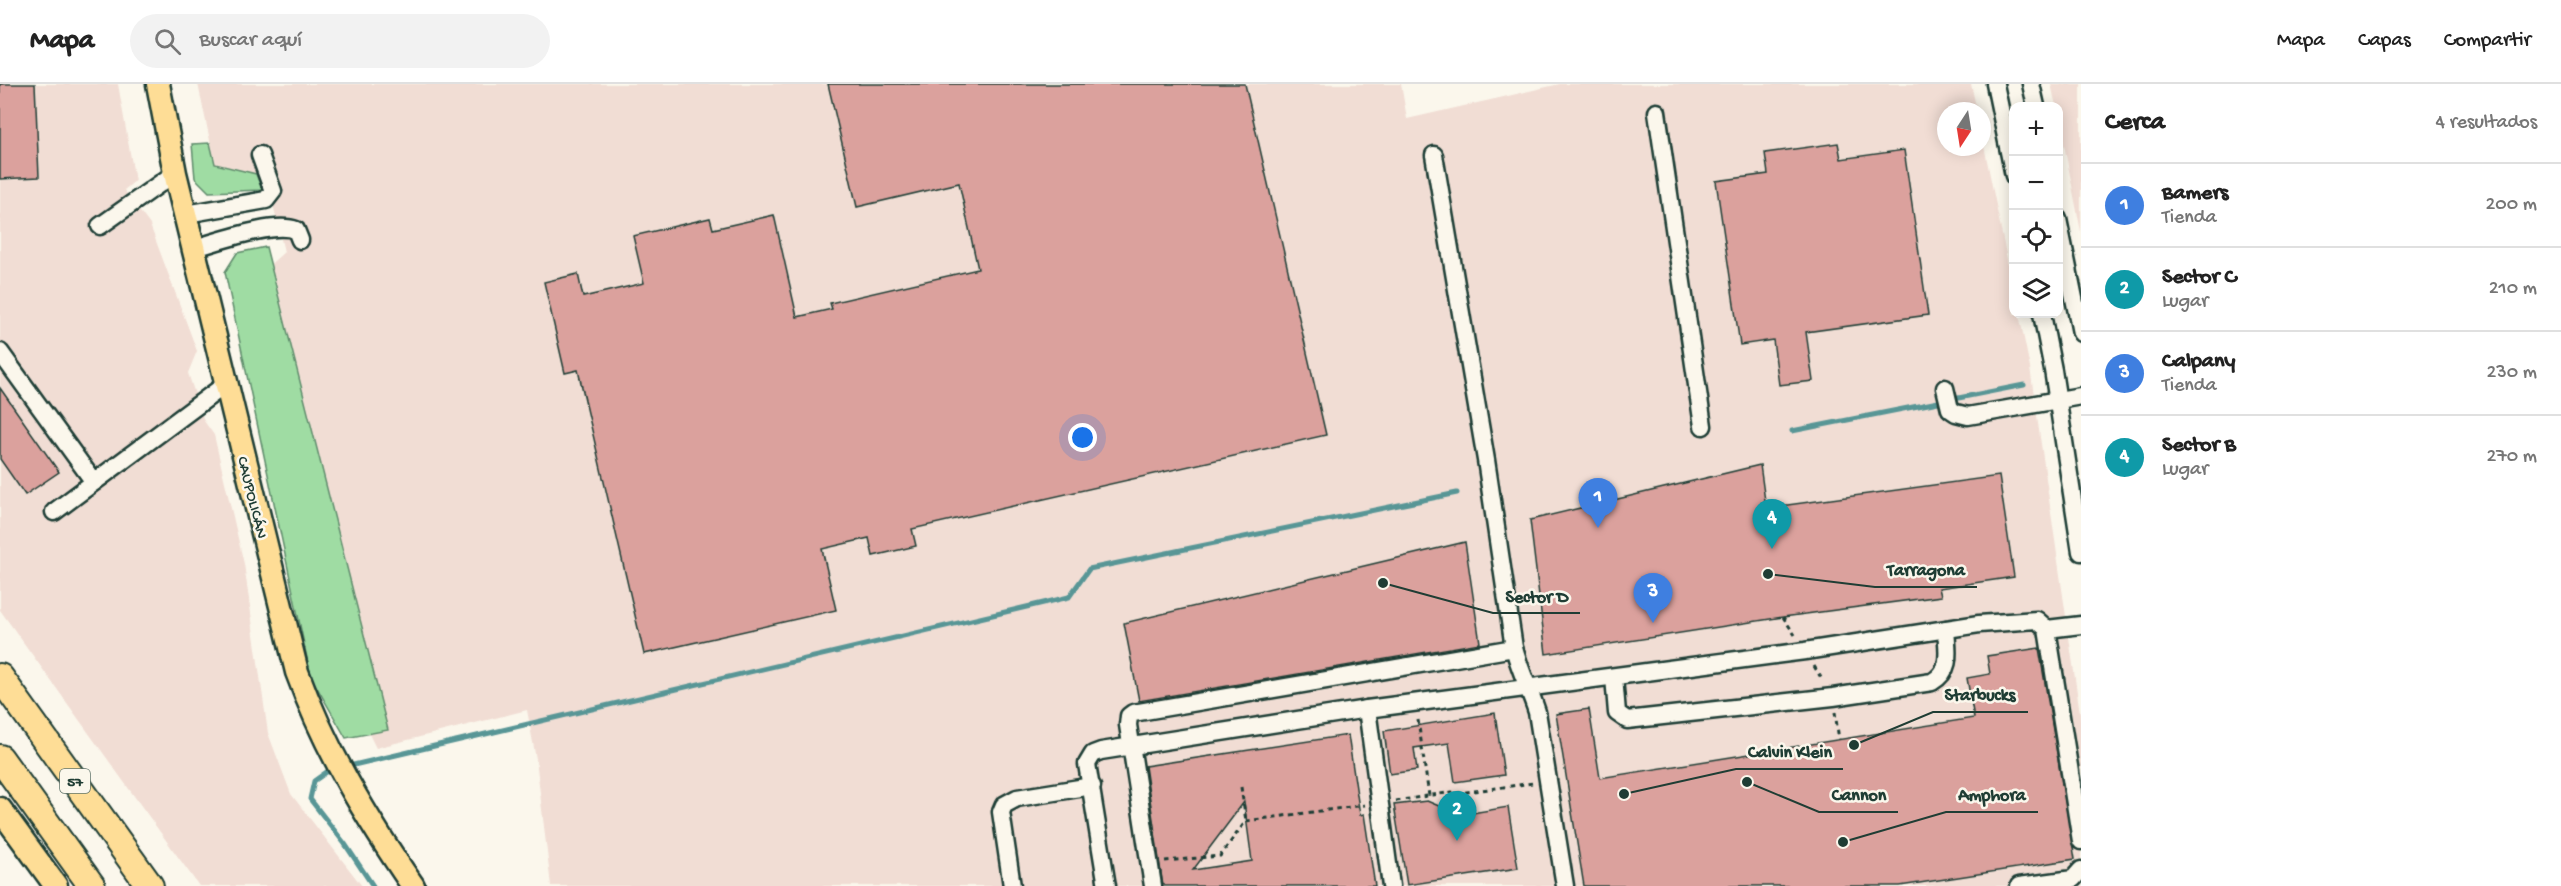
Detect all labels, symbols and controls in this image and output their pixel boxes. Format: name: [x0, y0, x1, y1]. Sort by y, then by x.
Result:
search box: [130, 14, 550, 68]
text: Mapa: [30, 25, 94, 58]
icon: search: [151, 25, 184, 58]
text: Buscar aquí: [199, 28, 302, 54]
text: Mapa: [2277, 29, 2325, 54]
text: Capas: [2358, 29, 2411, 54]
text: Compartir: [2444, 29, 2531, 54]
north arrow: [1937, 102, 1991, 156]
map controls: [2009, 102, 2063, 318]
button: +: [2009, 102, 2063, 156]
text: Cerca: [2105, 108, 2165, 139]
text: 4 resultados: [2436, 112, 2537, 135]
button: −: [2009, 156, 2063, 210]
text: Bamers: [2162, 181, 2228, 207]
text: 1: [2120, 194, 2129, 217]
text: 200 m: [2486, 194, 2537, 217]
text: Tienda: [2162, 207, 2217, 230]
button: locate: [2009, 210, 2063, 264]
button: layers: [2009, 264, 2063, 318]
text: Sector C: [2162, 265, 2236, 291]
text: 2: [2120, 278, 2129, 301]
text: 210 m: [2489, 278, 2537, 301]
text: Lugar: [2162, 291, 2208, 314]
text: Calpany: [2162, 349, 2235, 375]
text: 3: [2119, 362, 2130, 385]
text: 230 m: [2487, 362, 2537, 385]
text: Tienda: [2162, 375, 2217, 398]
your location: [1068, 423, 1097, 452]
text: Sector B: [2162, 433, 2236, 459]
text: 4: [2120, 446, 2129, 469]
text: 270 m: [2487, 446, 2537, 469]
street label: CAUPOLICÁN: [231, 455, 271, 541]
text: Lugar: [2162, 459, 2208, 482]
pin: 1: [1578, 478, 1618, 528]
pin: 4: [1752, 500, 1792, 549]
callout: Tarragona: [1875, 551, 1977, 587]
text: Tarragona: [1885, 561, 1966, 582]
pin: 3: [1634, 574, 1672, 623]
callout: Sector D: [1493, 577, 1580, 613]
text: Sector D: [1506, 588, 1570, 609]
callout: Starbucks: [1933, 676, 2028, 712]
text: Starbucks: [1945, 686, 2017, 707]
callout: Calvin Klein: [1736, 733, 1843, 769]
text: Calvin Klein: [1747, 743, 1832, 764]
road number: 57: [60, 769, 90, 793]
callout: Cannon: [1819, 776, 1898, 812]
callout: Amphora: [1946, 776, 2038, 812]
text: Cannon: [1831, 786, 1887, 807]
text: Amphora: [1957, 786, 2027, 807]
pin: 2: [1438, 792, 1476, 841]

